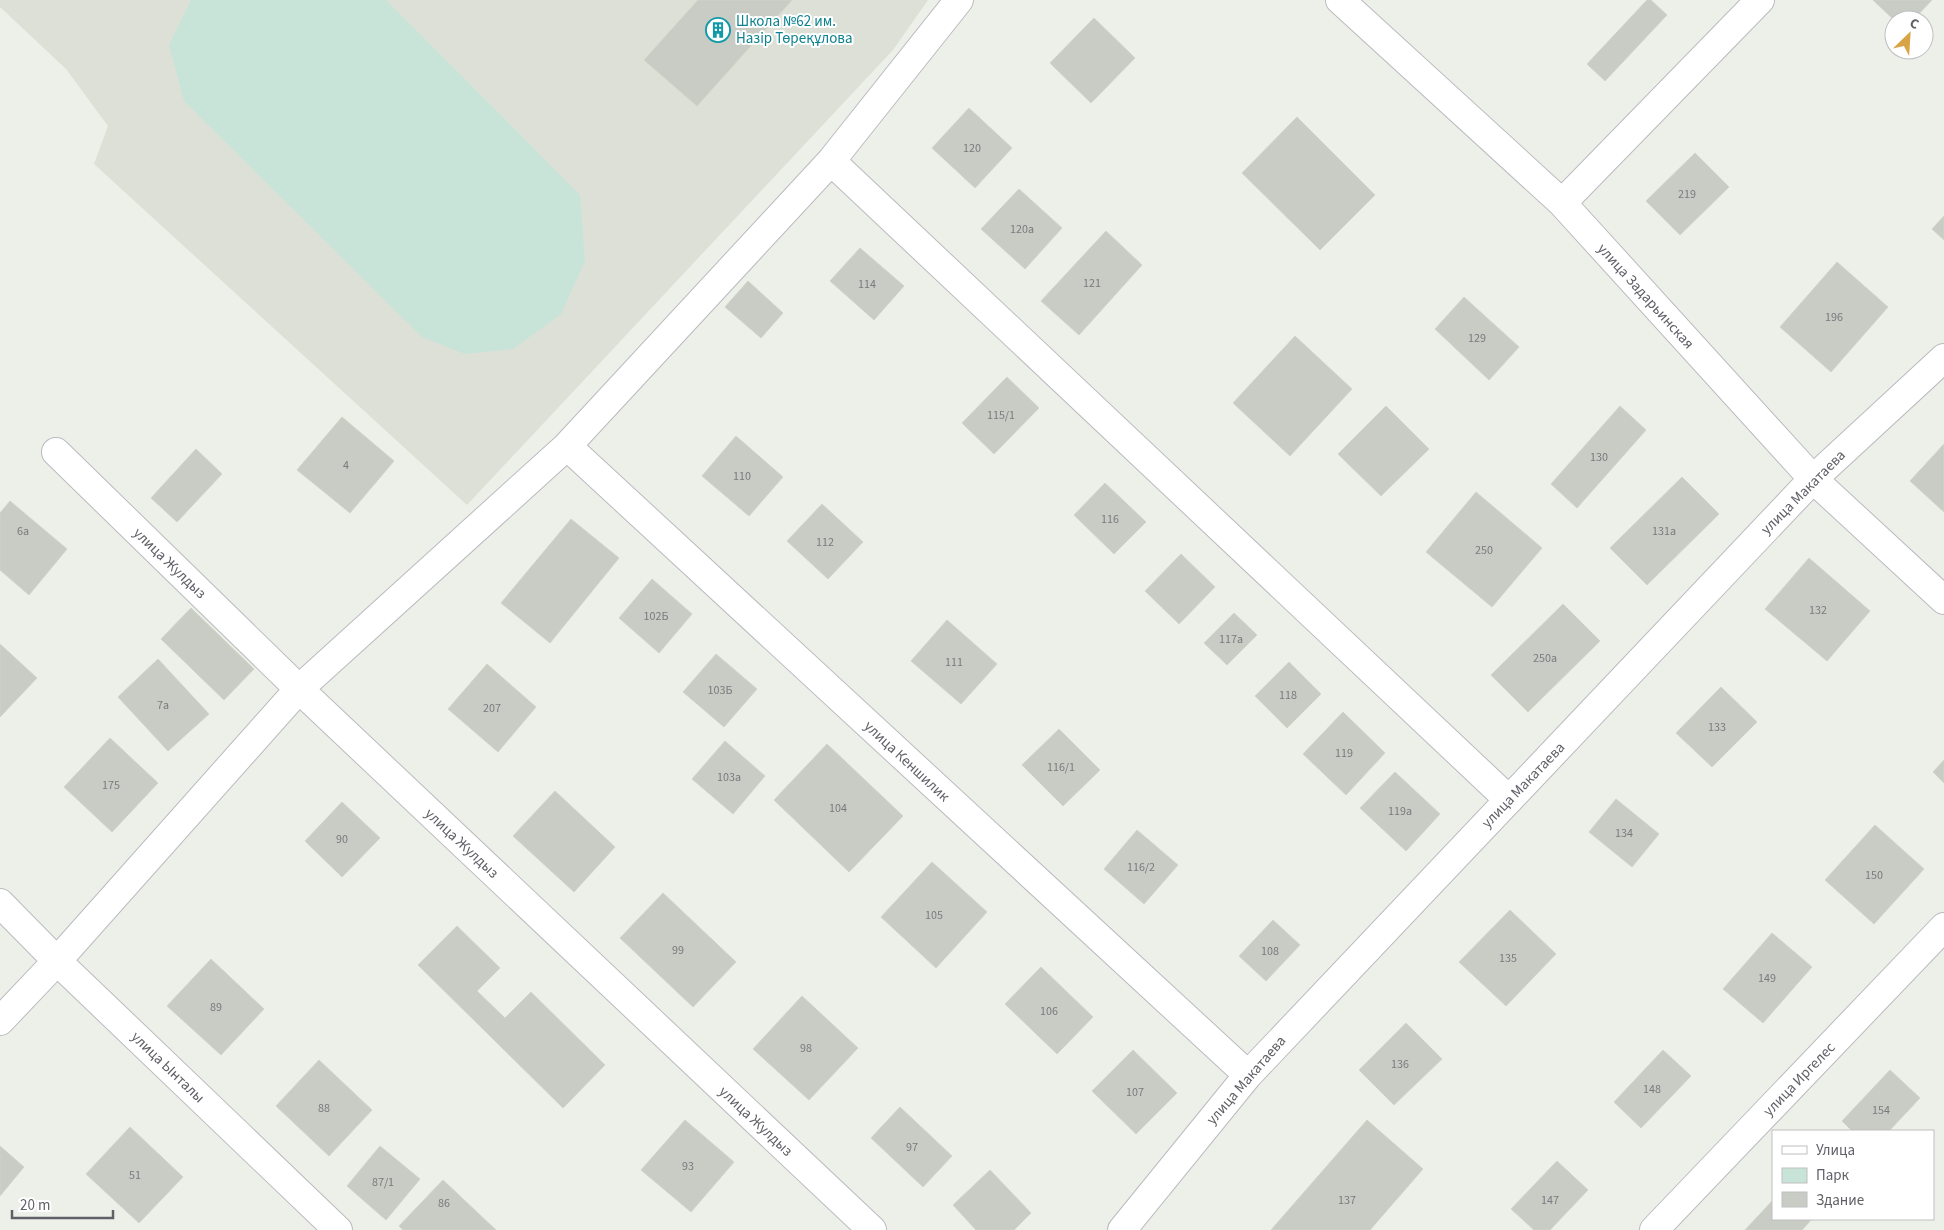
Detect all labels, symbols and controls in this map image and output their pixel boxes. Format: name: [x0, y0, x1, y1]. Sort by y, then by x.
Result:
north arrow: [1884, 10, 1934, 60]
place label: Школа №62 им. Назір Төреқұлова: [736, 11, 852, 49]
text: С: [1906, 13, 1922, 35]
building icon: Школа №62 им. Назір Төреқұлова: [705, 17, 731, 43]
house number: 120: [963, 140, 981, 157]
house number: 219: [1678, 186, 1696, 203]
house number: 120а: [1010, 221, 1034, 238]
street label: улица Задарьинская: [1592, 239, 1699, 354]
house number: 121: [1083, 275, 1101, 292]
house number: 114: [858, 276, 876, 293]
house number: 196: [1825, 309, 1843, 326]
house number: 129: [1468, 330, 1486, 347]
house number: 115/1: [987, 407, 1015, 424]
street label: улица Макатаева: [1756, 445, 1850, 539]
house number: 130: [1590, 449, 1608, 466]
house number: 4: [343, 457, 349, 474]
house number: 110: [733, 468, 751, 485]
house number: 116: [1101, 511, 1119, 528]
house number: 6а: [17, 523, 29, 540]
street label: улица Жулдыз: [128, 523, 211, 604]
house number: 131а: [1652, 523, 1676, 540]
house number: 112: [816, 534, 834, 551]
house number: 250: [1475, 542, 1493, 559]
house number: 132: [1809, 602, 1827, 619]
house number: 102Б: [644, 608, 668, 625]
house number: 117а: [1219, 631, 1243, 648]
house number: 250а: [1533, 650, 1557, 667]
house number: 111: [945, 654, 963, 671]
house number: 103Б: [708, 682, 732, 699]
house number: 118: [1279, 687, 1297, 704]
house number: 7а: [157, 697, 169, 714]
house number: 207: [483, 700, 501, 717]
street label: улица Кеншилик: [859, 716, 955, 807]
house number: 133: [1708, 719, 1726, 736]
street label: улица Макатаева: [1477, 738, 1570, 833]
house number: 119: [1335, 745, 1353, 762]
house number: 116/1: [1047, 759, 1075, 776]
house number: 103а: [717, 769, 741, 786]
house number: 175: [102, 777, 120, 794]
house number: 104: [829, 800, 847, 817]
house number: 119а: [1388, 803, 1412, 820]
street label: улица Жулдыз: [420, 804, 503, 883]
house number: 134: [1615, 825, 1633, 842]
house number: 90: [336, 831, 348, 848]
house number: 116/2: [1127, 859, 1155, 876]
house number: 150: [1865, 867, 1883, 884]
house number: 105: [925, 907, 943, 924]
house number: 99: [672, 942, 684, 959]
house number: 108: [1261, 943, 1279, 960]
house number: 135: [1499, 950, 1517, 967]
house number: 149: [1758, 970, 1776, 987]
house number: 89: [210, 999, 222, 1016]
house number: 106: [1040, 1003, 1058, 1020]
street label: улица Ынталы: [126, 1027, 209, 1108]
street label: улица Макатаева: [1202, 1031, 1291, 1130]
street label: улица Иргелес: [1759, 1038, 1840, 1121]
house number: 98: [800, 1040, 812, 1057]
house number: 136: [1391, 1056, 1409, 1073]
house number: 148: [1643, 1081, 1661, 1098]
street label: улица Жулдыз: [714, 1082, 797, 1161]
house number: 107: [1126, 1084, 1144, 1101]
house number: 88: [318, 1100, 330, 1117]
house number: 154: [1872, 1102, 1890, 1119]
legend: [1772, 1130, 1934, 1220]
house number: 97: [906, 1139, 918, 1156]
text: Улица: [1816, 1140, 1855, 1161]
house number: 93: [682, 1158, 694, 1175]
text: Парк: [1816, 1165, 1850, 1186]
house number: 51: [129, 1167, 141, 1184]
house number: 87/1: [372, 1174, 394, 1191]
scale bar: [12, 1188, 114, 1220]
text: Здание: [1816, 1190, 1864, 1211]
house number: 137: [1338, 1192, 1356, 1209]
house number: 147: [1541, 1192, 1559, 1209]
text: 20 m: [20, 1195, 50, 1216]
house number: 86: [438, 1195, 450, 1212]

